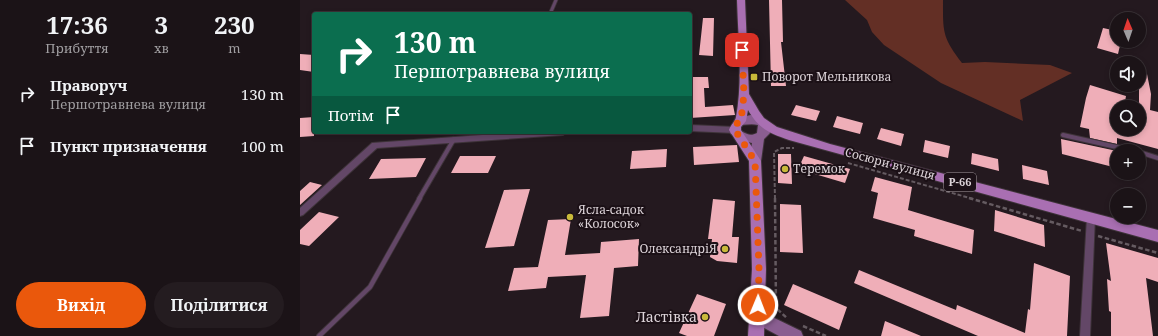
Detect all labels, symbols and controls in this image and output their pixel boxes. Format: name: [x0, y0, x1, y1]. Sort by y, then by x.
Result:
text: 17:36: [46, 8, 108, 41]
text: 3: [155, 8, 168, 41]
text: 230: [214, 8, 255, 41]
north arrow: [1110, 12, 1146, 48]
map controls: [1110, 12, 1146, 224]
text: 130 m: [394, 23, 476, 61]
icon: right: [328, 28, 380, 80]
pin: [725, 33, 759, 67]
text: Прибуття: [45, 39, 109, 57]
text: хв: [154, 39, 169, 57]
text: m: [228, 39, 240, 57]
icon: arrive: [731, 39, 753, 61]
button: sound: [1110, 56, 1146, 92]
text: Першотравнева вулиця: [394, 59, 610, 83]
place label: Поворот Мельникова: [762, 68, 891, 85]
marker: Поворот Мельникова: [749, 72, 759, 82]
text: Праворуч: [50, 75, 127, 95]
icon: right: [16, 83, 38, 105]
text: 130 m: [241, 84, 284, 104]
text: Першотравнева вулиця: [50, 95, 206, 113]
button: search: [1110, 100, 1146, 136]
icon: arrive: [382, 104, 404, 126]
text: Потім: [328, 105, 374, 125]
icon: arrive: [16, 135, 38, 157]
text: Пункт призначення: [50, 136, 207, 156]
text: 100 m: [241, 136, 284, 156]
street label: Сосюри вулиця: [843, 143, 937, 184]
button: +: [1110, 144, 1146, 180]
place label: Теремок: [793, 160, 846, 177]
marker: Теремок: [780, 164, 790, 174]
road number: Р-66: [944, 173, 976, 191]
button: −: [1110, 188, 1146, 224]
place label: Ясла-садок «Колосок»: [577, 201, 645, 232]
marker: Ясла-садок «Колосок»: [565, 212, 575, 222]
place label: ОлександріЯ: [639, 240, 717, 257]
marker: ОлександріЯ: [720, 244, 730, 254]
button: Вихід: [16, 282, 146, 328]
button: Поділитися: [154, 282, 284, 328]
position arrow: [737, 284, 779, 326]
place label: Ластівка: [636, 307, 697, 326]
marker: Ластівка: [700, 312, 710, 322]

